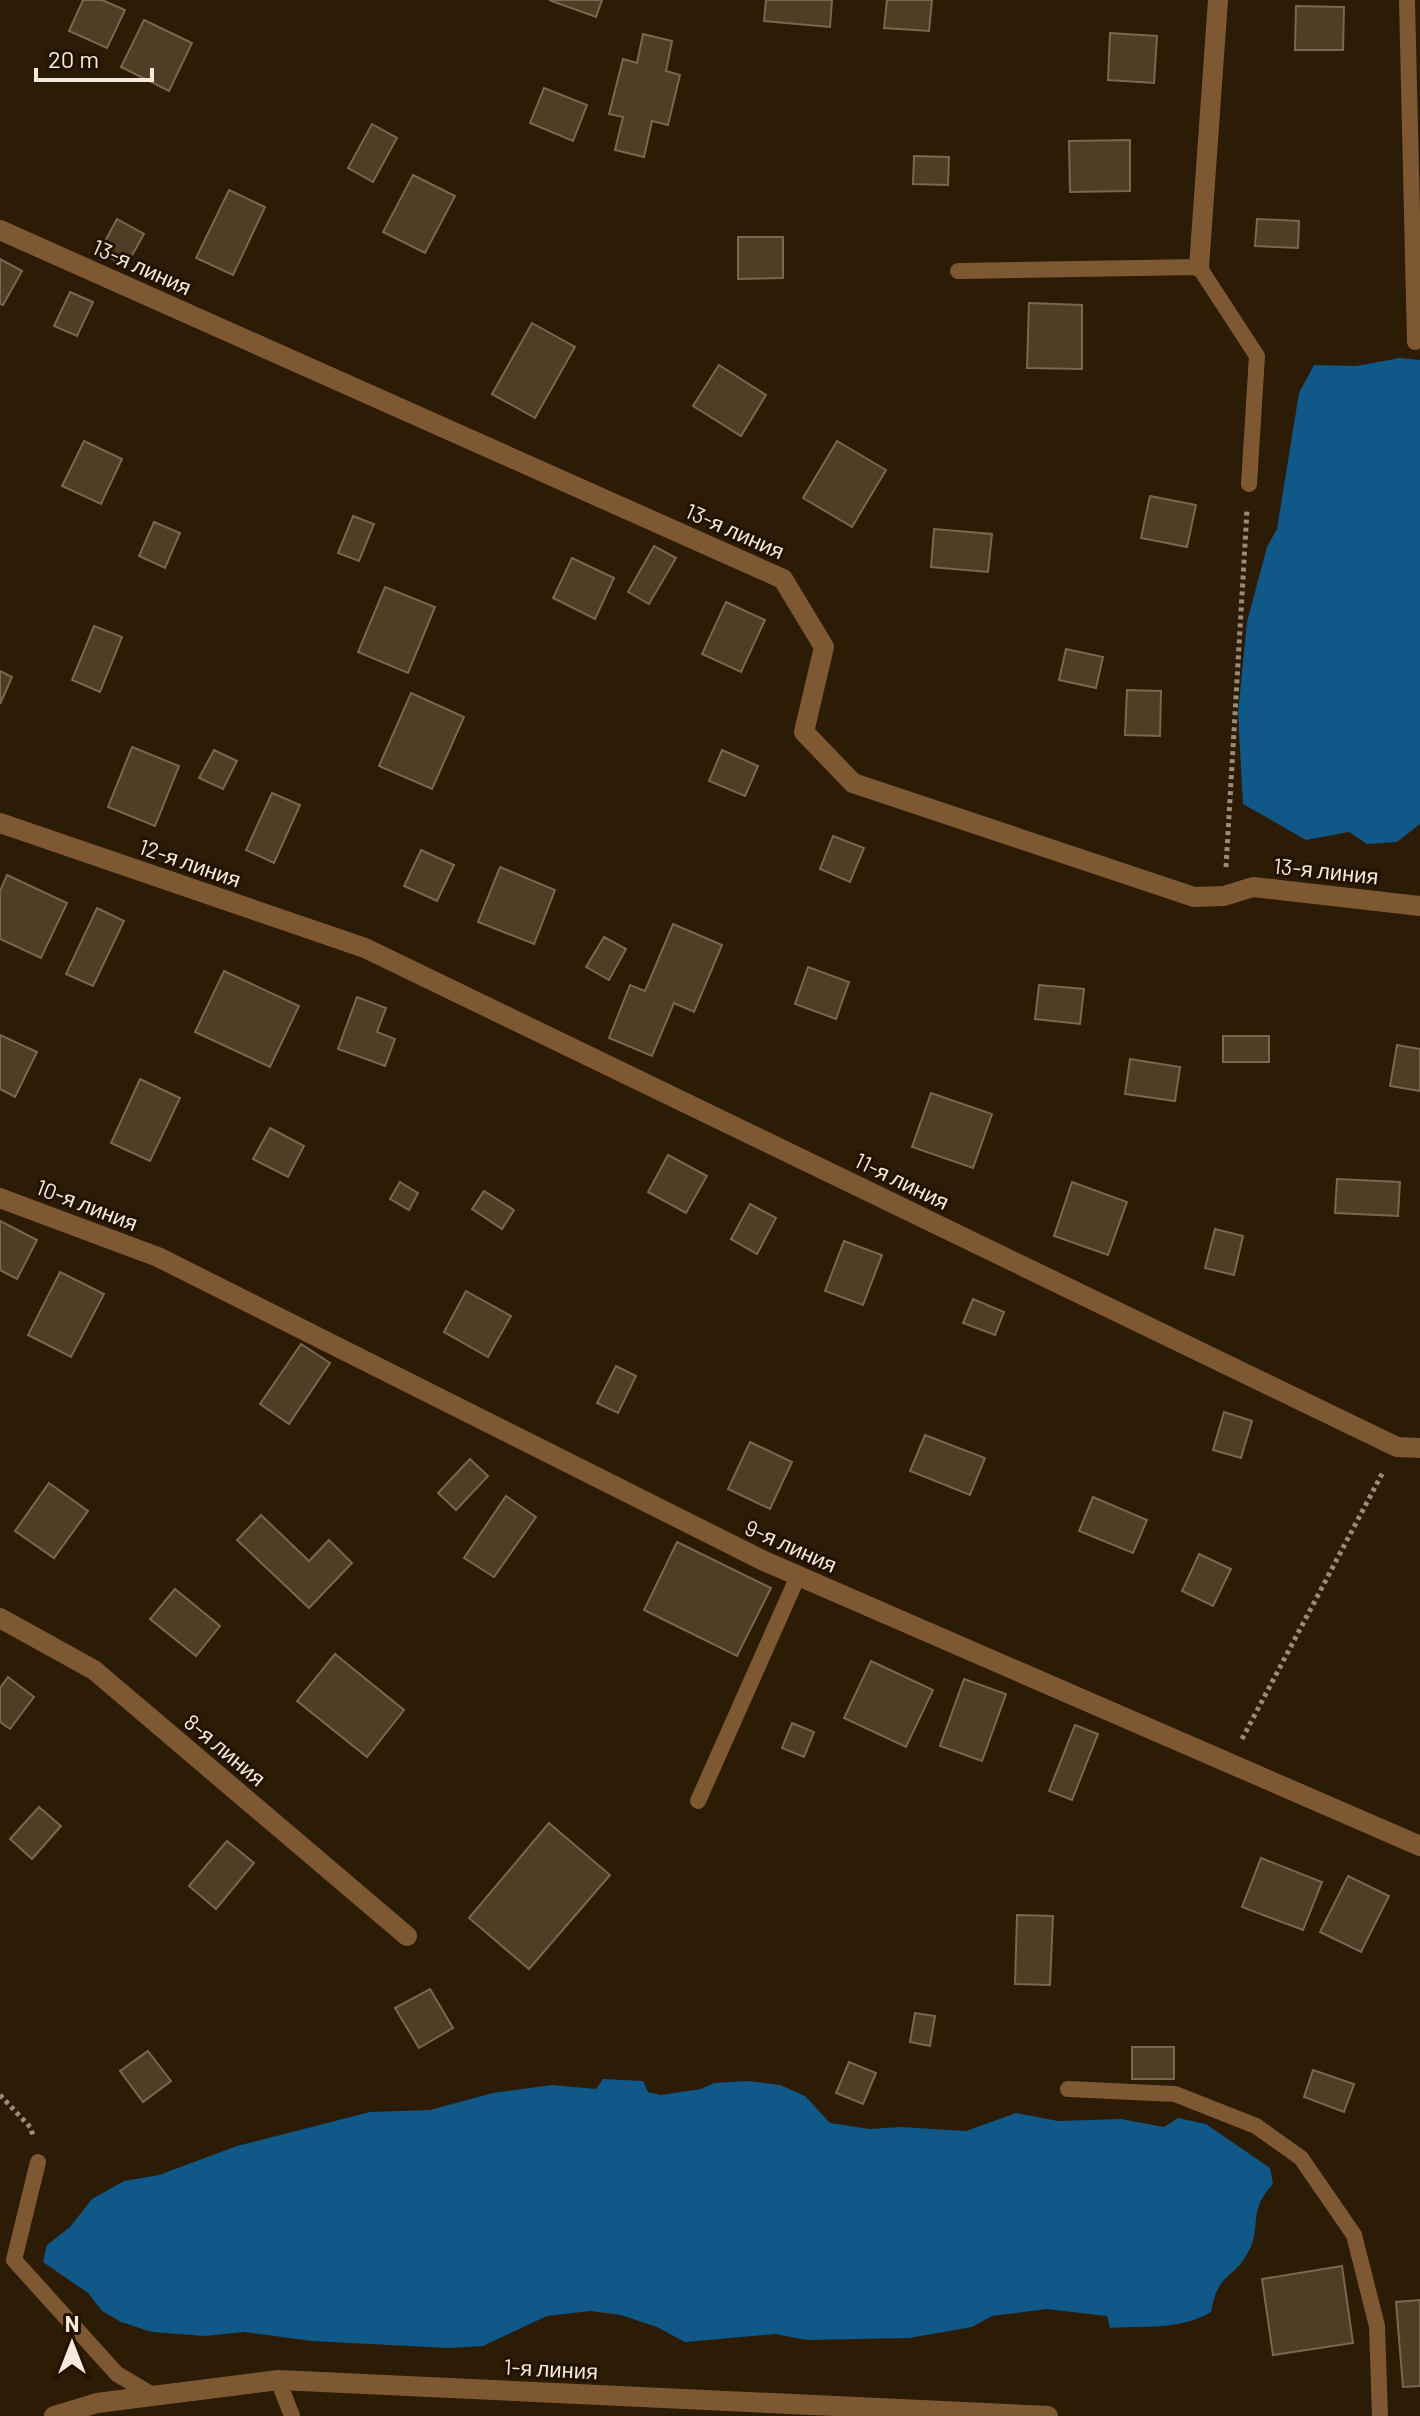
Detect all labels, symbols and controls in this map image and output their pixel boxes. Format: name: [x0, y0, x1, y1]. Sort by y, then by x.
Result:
scale bar: [36, 32, 152, 82]
text: 20 m: [48, 44, 99, 73]
street label: 13-я линия: [89, 233, 196, 299]
street label: 13-я линия: [682, 497, 789, 563]
street label: 12-я линия: [136, 833, 245, 892]
street label: 13-я линия: [1272, 852, 1380, 888]
street label: 11-я линия: [851, 1146, 954, 1214]
street label: 10-я линия: [33, 1173, 142, 1235]
street label: 9-я линия: [741, 1513, 841, 1577]
street label: 8-я линия: [180, 1708, 272, 1791]
north arrow: [32, 2304, 112, 2384]
text: N: [65, 2310, 79, 2336]
street label: 1-я линия: [503, 2353, 599, 2383]

